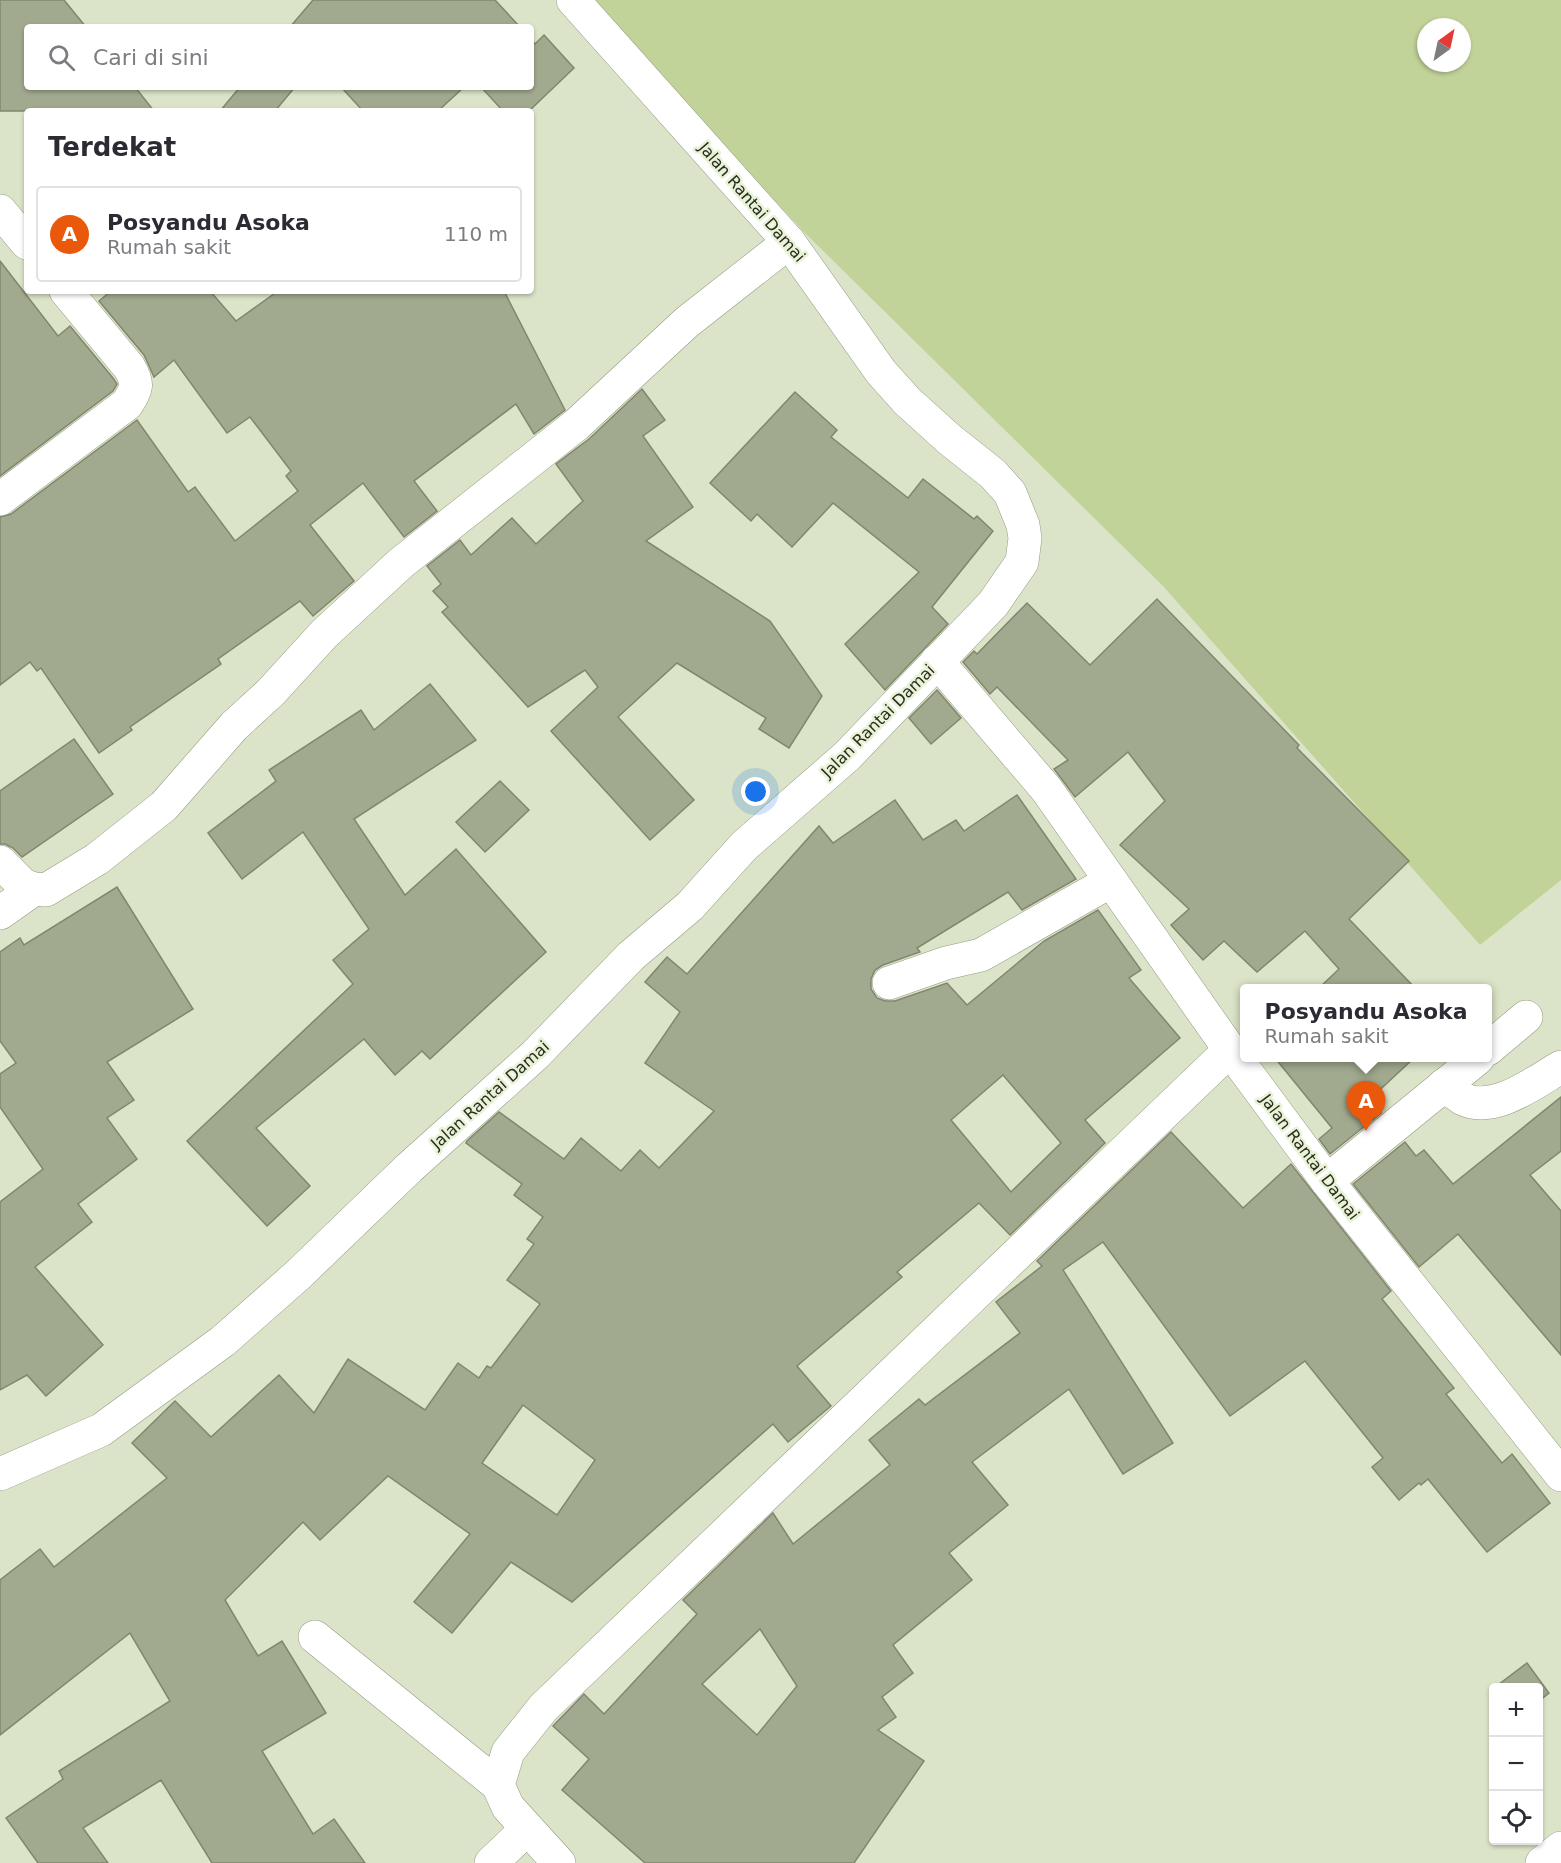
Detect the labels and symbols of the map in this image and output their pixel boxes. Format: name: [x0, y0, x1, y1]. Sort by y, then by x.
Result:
north arrow: [1417, 18, 1471, 72]
street label: Jalan Rantai Damai: [694, 138, 809, 266]
street label: Jalan Rantai Damai: [817, 660, 939, 782]
your location: [741, 777, 770, 806]
street label: Jalan Rantai Damai: [426, 1037, 553, 1154]
pin: A: [1346, 1082, 1386, 1131]
street label: Jalan Rantai Damai: [1256, 1090, 1363, 1224]

